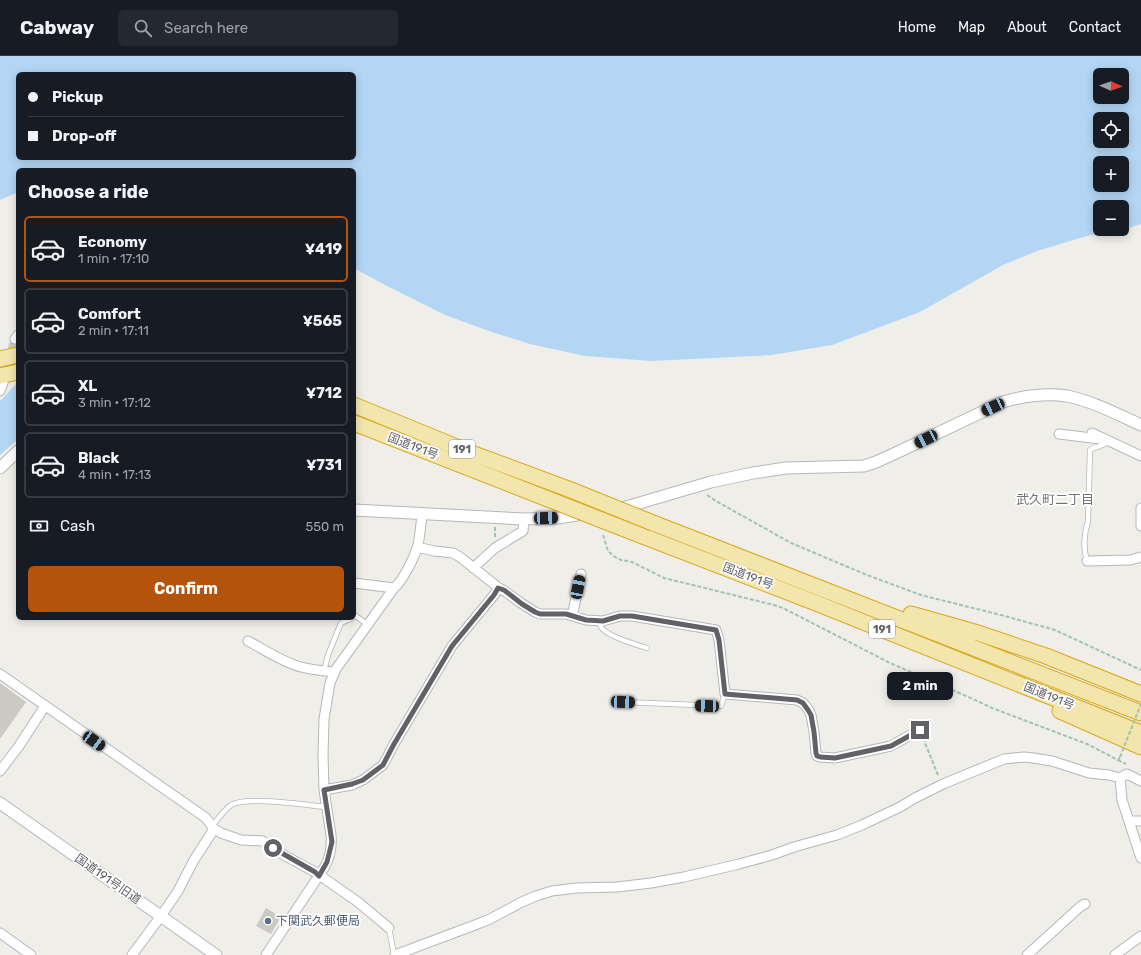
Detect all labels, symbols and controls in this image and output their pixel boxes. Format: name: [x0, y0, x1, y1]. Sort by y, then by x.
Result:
search box: [118, 10, 398, 46]
text: Cabway: [20, 16, 94, 39]
icon: search: [132, 17, 154, 39]
text: Search here: [164, 19, 248, 37]
text: Home: [898, 19, 936, 36]
text: Map: [958, 19, 985, 36]
text: About: [1007, 19, 1047, 36]
text: Contact: [1069, 19, 1121, 36]
north arrow: [1093, 68, 1129, 104]
map controls: [1093, 68, 1129, 236]
text: Pickup: [52, 88, 103, 106]
button: locate: [1093, 112, 1129, 148]
text: Drop-off: [52, 127, 116, 145]
button: +: [1093, 156, 1129, 192]
text: Choose a ride: [28, 181, 149, 203]
button: −: [1093, 200, 1129, 236]
icon: car: [30, 231, 66, 267]
text: Economy: [78, 233, 147, 251]
text: ¥419: [305, 240, 342, 258]
text: 1 min · 17:10: [78, 251, 149, 266]
icon: car: [30, 303, 66, 339]
text: Comfort: [78, 305, 141, 323]
text: ¥565: [303, 312, 342, 330]
text: 2 min · 17:11: [78, 323, 149, 338]
icon: car: [30, 375, 66, 411]
text: XL: [78, 377, 97, 395]
text: ¥712: [306, 384, 342, 402]
text: 3 min · 17:12: [78, 395, 151, 410]
car: [980, 396, 1006, 418]
car: [913, 428, 939, 450]
street label: 国道191号: [386, 430, 440, 462]
road number: 191: [449, 440, 475, 458]
icon: car: [30, 447, 66, 483]
text: Black: [78, 449, 119, 467]
text: ¥731: [306, 456, 342, 474]
text: 4 min · 17:13: [78, 467, 151, 482]
district label: 武久町二丁目: [1016, 492, 1094, 507]
car: [534, 512, 558, 524]
icon: cash: [28, 515, 50, 537]
text: Cash: [60, 517, 95, 535]
text: 550 m: [306, 519, 344, 534]
street label: 国道191号: [721, 560, 775, 592]
button: Confirm: [28, 566, 344, 612]
car: [570, 574, 586, 600]
road number: 191: [869, 620, 895, 638]
callout: 2 min: [887, 672, 953, 700]
text: 2 min: [902, 678, 938, 693]
street label: 国道191号: [1022, 680, 1076, 712]
car: [611, 696, 635, 708]
car: [695, 700, 719, 712]
route end: [911, 721, 929, 739]
car: [81, 729, 107, 753]
route start: [264, 839, 282, 857]
street label: 国道191号旧道: [72, 851, 144, 907]
place label: 下関武久郵便局: [276, 914, 360, 928]
marker: 下関武久郵便局: [263, 916, 273, 926]

